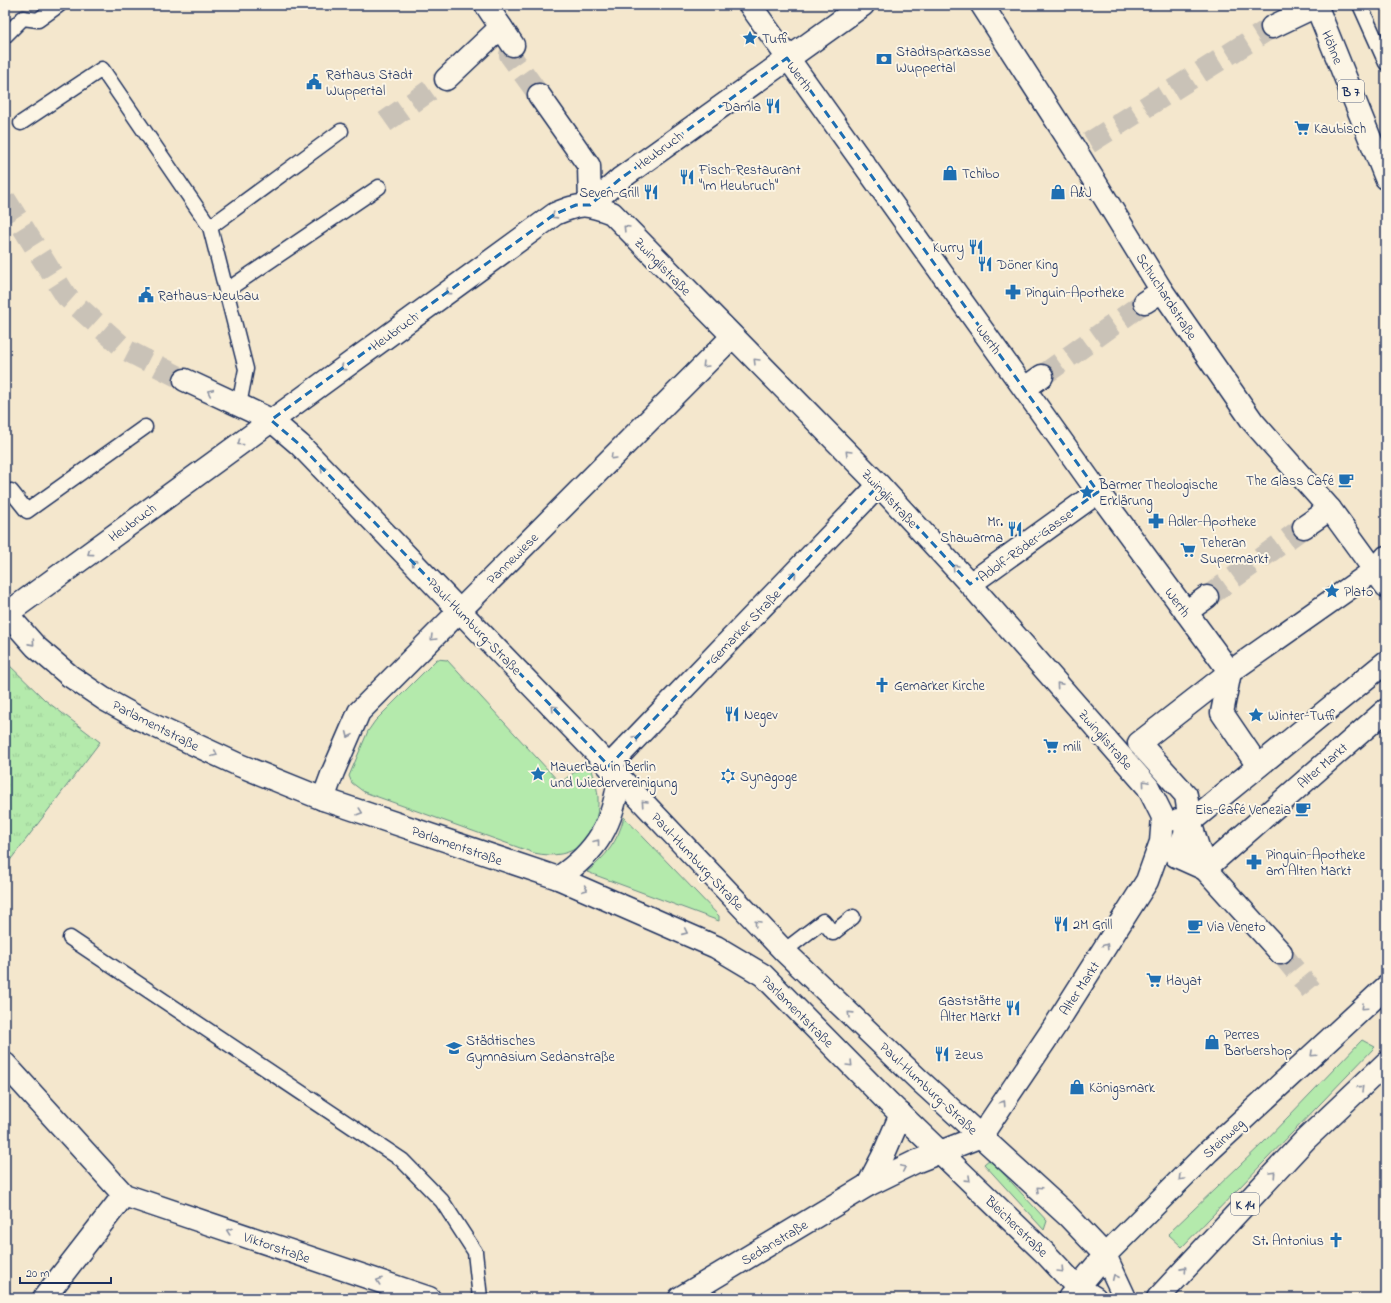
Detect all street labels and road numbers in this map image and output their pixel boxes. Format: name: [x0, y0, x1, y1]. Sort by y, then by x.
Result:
street label: Höhne: [1315, 27, 1348, 68]
street label: Werth: [781, 57, 817, 96]
road number: B 7: [1338, 80, 1364, 102]
street label: Heubruch: [631, 127, 688, 176]
street label: Zwinglistraße: [628, 233, 696, 302]
street label: Schuchardstraße: [1130, 249, 1202, 345]
street label: Heubruch: [366, 308, 423, 357]
street label: Werth: [970, 320, 1006, 359]
street label: Zwinglistraße: [855, 465, 922, 535]
street label: Heubruch: [104, 499, 161, 548]
street label: Adolf-Röder-Gasse: [974, 504, 1078, 588]
street label: Pannewiese: [482, 528, 544, 590]
street label: Paul-Humburg-Straße: [421, 574, 526, 682]
street label: Werth: [1159, 583, 1195, 622]
street label: Gemarker Straße: [704, 584, 787, 669]
street label: Parlamentstraße: [108, 695, 203, 758]
street label: Zwinglistraße: [1072, 705, 1138, 776]
street label: Alter Markt: [1293, 738, 1353, 794]
street label: Paul-Humburg-Straße: [645, 808, 749, 917]
street label: Parlamentstraße: [408, 821, 506, 872]
street label: Alter Markt: [1055, 957, 1106, 1020]
street label: Parlamentstraße: [756, 971, 839, 1054]
street label: Paul-Humburg-Straße: [873, 1038, 982, 1142]
street label: Steinweg: [1198, 1114, 1251, 1165]
street label: Bleicherstraße: [979, 1191, 1053, 1263]
road number: K 14: [1231, 1193, 1259, 1215]
street label: Sedanstraße: [737, 1215, 813, 1272]
street label: Viktorstraße: [239, 1227, 314, 1270]

